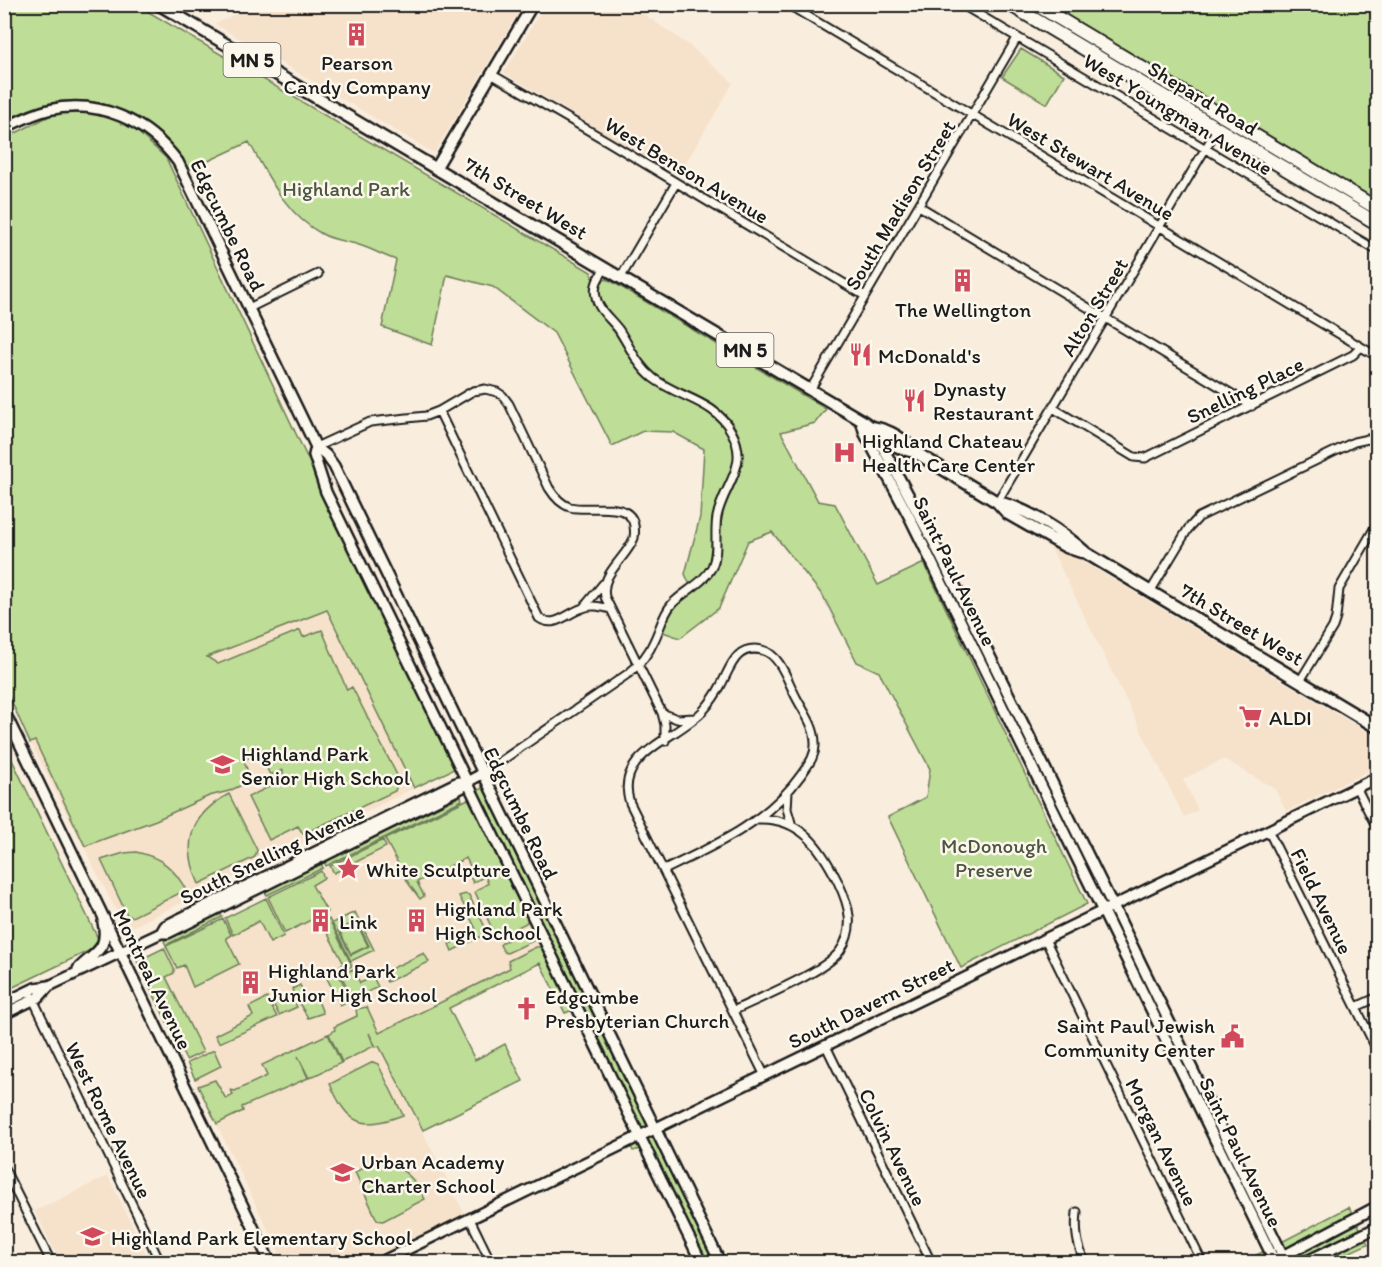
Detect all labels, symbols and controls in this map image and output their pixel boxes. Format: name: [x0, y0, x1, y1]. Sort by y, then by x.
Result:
building icon: Pearson Candy Company: [344, 21, 370, 47]
road number: MN 5: [224, 43, 280, 77]
street label: West Youngman Avenue: [1079, 48, 1277, 180]
place label: Pearson Candy Company: [283, 50, 431, 99]
street label: Shepard Road: [1143, 55, 1263, 141]
street label: West Stewart Avenue: [1003, 106, 1179, 226]
street label: West Benson Avenue: [600, 111, 774, 229]
street label: South Madison Street: [839, 115, 961, 295]
street label: 7th Street West: [460, 151, 592, 245]
street label: Edgcumbe Road: [185, 155, 271, 296]
park label: Highland Park: [282, 176, 410, 201]
street label: Alton Street: [1055, 253, 1133, 361]
building icon: The Wellington: [950, 268, 976, 294]
place label: The Wellington: [895, 297, 1031, 322]
road number: MN 5: [716, 333, 774, 367]
restaurant icon: McDonald's: [847, 342, 873, 368]
place label: McDonald's: [878, 343, 981, 368]
street label: Snelling Place: [1182, 351, 1308, 429]
place label: Dynasty Restaurant: [933, 376, 1034, 425]
restaurant icon: Dynasty Restaurant: [902, 387, 928, 413]
place label: Highland Chateau Health Care Center: [862, 428, 1036, 477]
hospital icon: Highland Chateau Health Care Center: [831, 439, 857, 465]
street label: Saint Paul Avenue: [908, 492, 1002, 650]
street label: 7th Street West: [1176, 577, 1308, 671]
supermarket icon: ALDI: [1238, 704, 1264, 730]
place label: ALDI: [1269, 705, 1312, 730]
place label: Highland Park Senior High School: [241, 741, 410, 790]
street label: Edgcumbe Road: [478, 743, 564, 884]
school or university icon: Highland Park Senior High School: [210, 752, 236, 778]
street label: South Snelling Avenue: [175, 798, 369, 910]
park label: McDonough Preserve: [941, 833, 1048, 882]
street label: Field Avenue: [1286, 844, 1358, 958]
place icon: White Sculpture: [335, 856, 361, 882]
place label: White Sculpture: [366, 857, 511, 882]
place label: Highland Park High School: [435, 896, 563, 945]
street label: Montreal Avenue: [108, 905, 198, 1053]
building icon: Highland Park High School: [404, 907, 430, 933]
building icon: Link: [308, 908, 334, 934]
place label: Link: [339, 909, 378, 934]
street label: South Davern Street: [784, 952, 958, 1054]
place label: Highland Park Junior High School: [268, 958, 437, 1007]
building icon: Highland Park Junior High School: [237, 969, 263, 995]
place label: Edgcumbe Presbyterian Church: [545, 984, 729, 1033]
church icon: Edgcumbe Presbyterian Church: [514, 995, 540, 1021]
place label: Saint Paul Jewish Community Center: [1044, 1013, 1215, 1062]
public building icon: Saint Paul Jewish Community Center: [1220, 1024, 1246, 1050]
street label: West Rome Avenue: [60, 1038, 158, 1202]
street label: Saint Paul Avenue: [1194, 1073, 1288, 1231]
street label: Morgan Avenue: [1120, 1074, 1204, 1210]
street label: Colvin Avenue: [854, 1084, 932, 1210]
place label: Urban Academy Charter School: [361, 1149, 504, 1198]
school or university icon: Urban Academy Charter School: [330, 1160, 356, 1186]
school or university icon: Highland Park Elementary School: [80, 1224, 106, 1250]
place label: Highland Park Elementary School: [111, 1225, 412, 1250]

